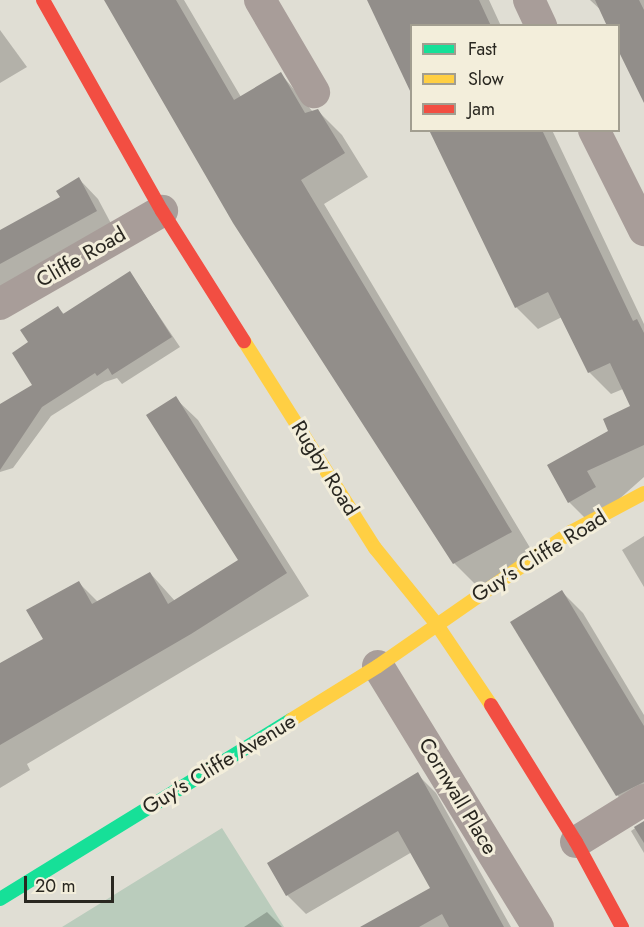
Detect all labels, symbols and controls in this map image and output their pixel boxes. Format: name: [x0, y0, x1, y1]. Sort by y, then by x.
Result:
legend: [410, 24, 620, 132]
text: Fast: [468, 36, 497, 62]
text: Slow: [468, 66, 504, 92]
text: Jam: [468, 96, 495, 122]
street label: Cliffe Road: [32, 221, 130, 293]
street label: Rugby Road: [286, 416, 364, 520]
street label: Guy's Cliffe Road: [467, 504, 611, 608]
street label: Guy's Cliffe Avenue: [138, 708, 300, 820]
street label: Cornwall Place: [413, 733, 503, 859]
scale bar: [27, 864, 117, 902]
text: 20 m: [35, 873, 75, 899]

